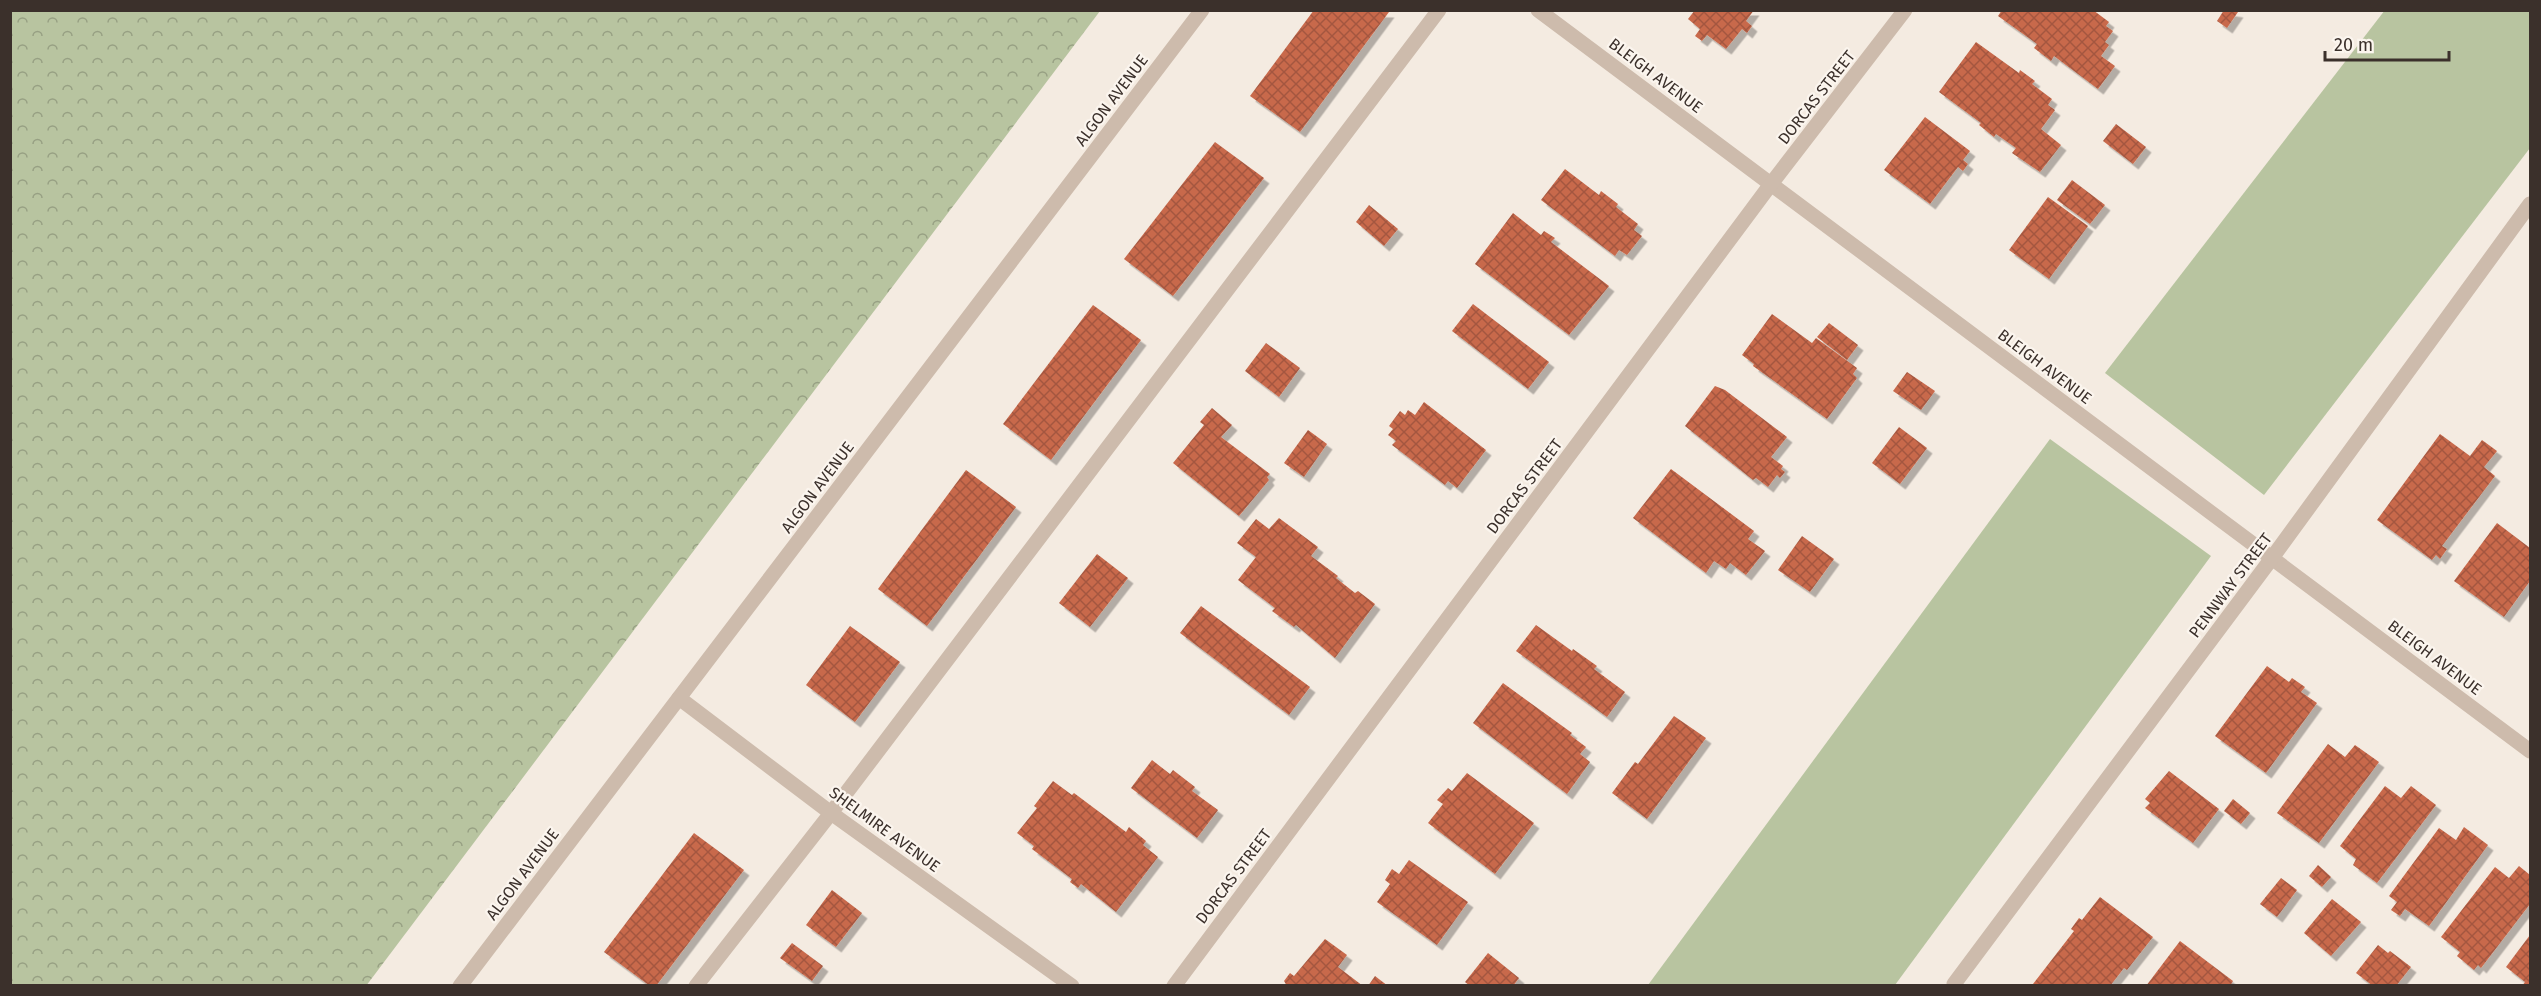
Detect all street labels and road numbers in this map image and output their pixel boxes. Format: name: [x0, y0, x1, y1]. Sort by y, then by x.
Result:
street label: BLEIGH AVENUE: [1605, 34, 1706, 117]
street label: DORCAS STREET: [1774, 46, 1859, 148]
street label: ALGON AVENUE: [1071, 51, 1152, 150]
street label: BLEIGH AVENUE: [1994, 325, 2095, 408]
street label: DORCAS STREET: [1483, 435, 1567, 537]
street label: ALGON AVENUE: [777, 438, 858, 537]
street label: PENNWAY STREET: [2185, 529, 2276, 641]
street label: BLEIGH AVENUE: [2384, 616, 2485, 699]
street label: SHELMIRE AVENUE: [826, 783, 944, 876]
street label: ALGON AVENUE: [482, 825, 563, 924]
street label: DORCAS STREET: [1192, 825, 1276, 927]

